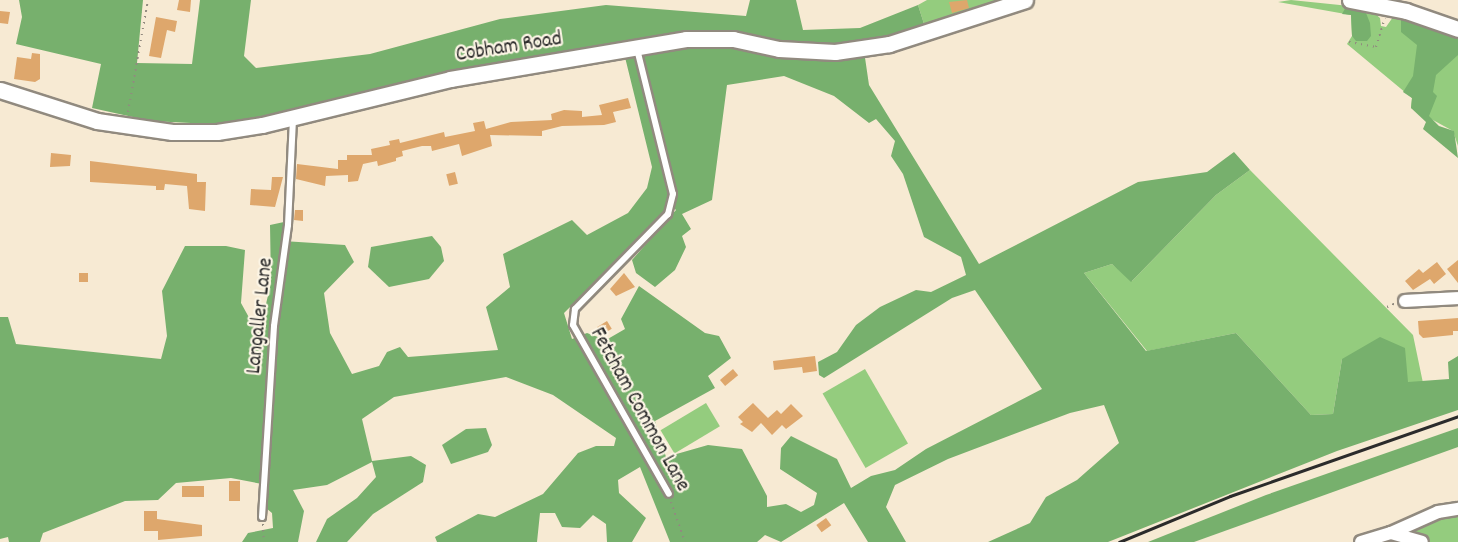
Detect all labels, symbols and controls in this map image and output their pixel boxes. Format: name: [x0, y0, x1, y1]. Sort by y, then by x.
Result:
street label: Cobham Road: [454, 27, 564, 69]
street label: Langaller Lane: [242, 257, 280, 375]
street label: Fetcham Common Lane: [584, 324, 694, 496]

